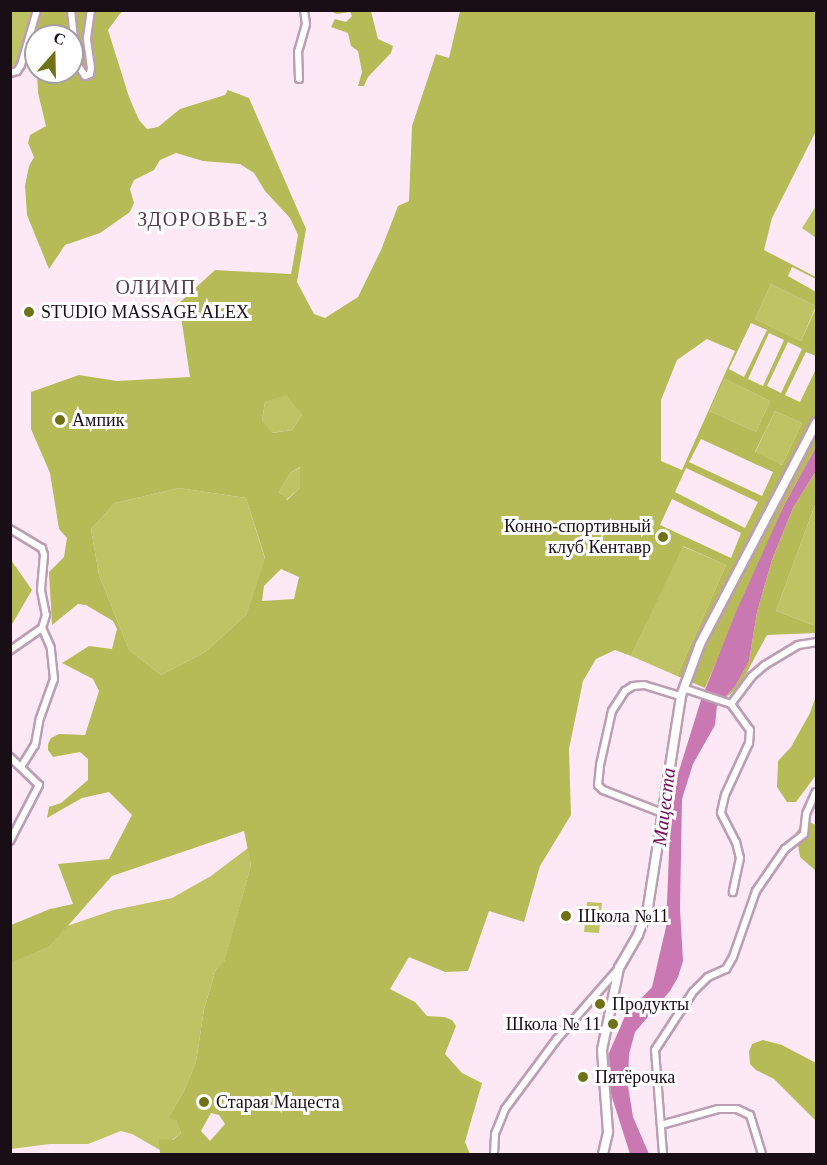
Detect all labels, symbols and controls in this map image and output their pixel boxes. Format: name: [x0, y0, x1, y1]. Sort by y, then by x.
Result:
north arrow: [24, 24, 84, 84]
text: С: [51, 29, 68, 48]
district label: ЗДОРОВЬЕ-3: [137, 207, 269, 231]
district label: ОЛИМП: [115, 275, 197, 299]
place label: STUDIO MASSAGE ALEX: [41, 301, 250, 323]
marker: STUDIO MASSAGE ALEX: [22, 305, 36, 319]
place label: Ампик: [72, 409, 124, 431]
marker: Ампик: [53, 413, 67, 427]
place label: Конно-спортивный клуб Кентавр: [504, 516, 651, 558]
marker: Конно-спортивный клуб Кентавр: [656, 530, 670, 544]
water label: Мацеста: [647, 766, 681, 848]
place label: Школа №11: [578, 905, 669, 927]
marker: Школа №11: [559, 909, 573, 923]
place label: Продукты: [612, 993, 689, 1015]
marker: Продукты: [593, 997, 607, 1011]
place label: Школа № 11: [506, 1013, 601, 1035]
marker: Школа № 11: [606, 1017, 620, 1031]
place label: Пятёрочка: [595, 1066, 675, 1088]
marker: Пятёрочка: [576, 1070, 590, 1084]
place label: Старая Мацеста: [216, 1091, 340, 1113]
marker: Старая Мацеста: [197, 1095, 211, 1109]

